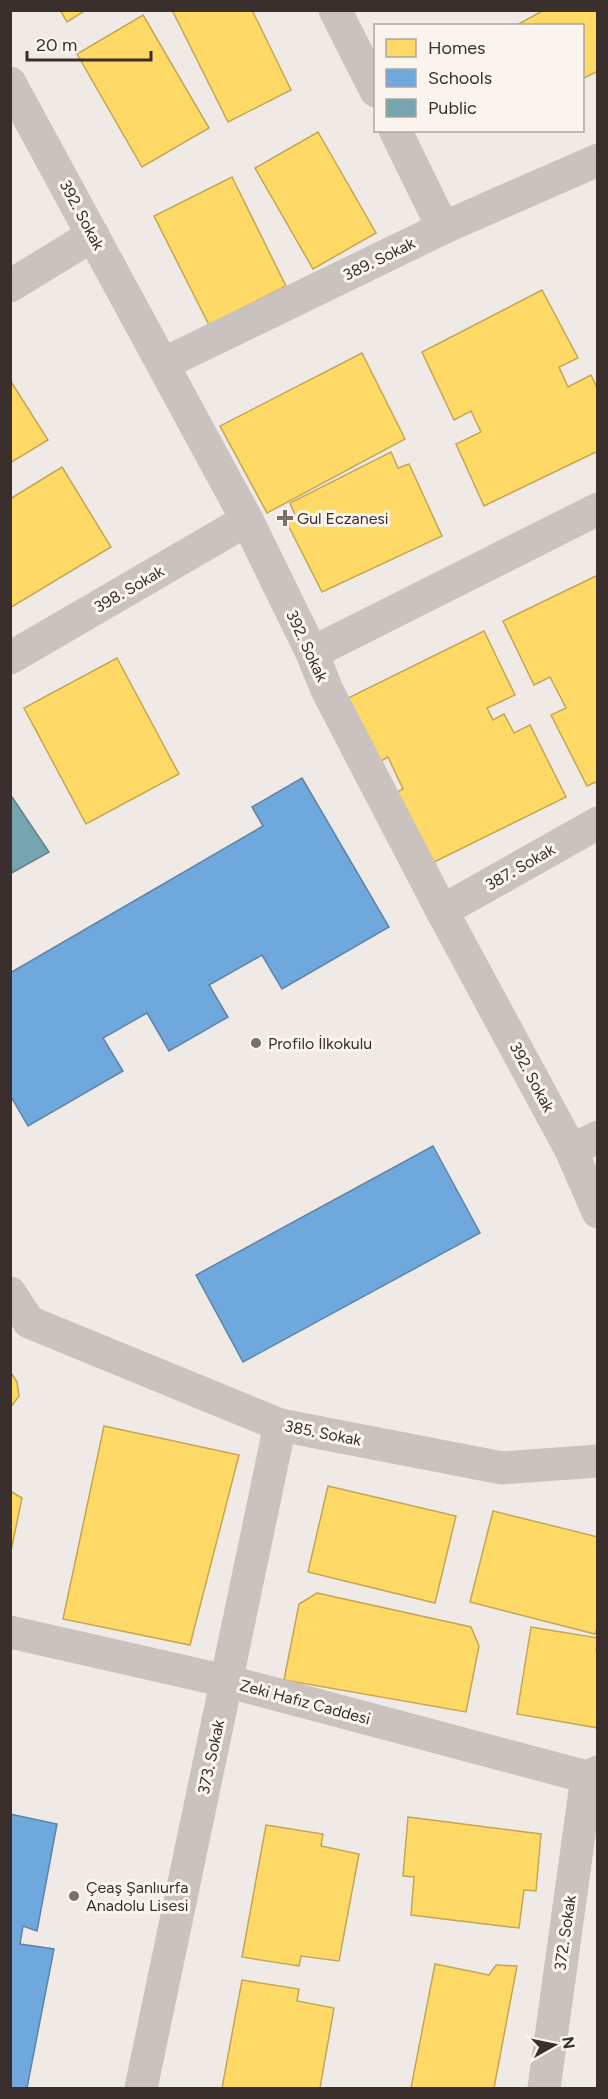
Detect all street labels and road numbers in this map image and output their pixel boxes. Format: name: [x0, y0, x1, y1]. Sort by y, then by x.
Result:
street label: 392. Sokak: [56, 177, 108, 253]
street label: 389. Sokak: [340, 233, 418, 285]
street label: 398. Sokak: [91, 561, 168, 617]
street label: 392. Sokak: [282, 607, 332, 685]
street label: 387. Sokak: [482, 839, 558, 894]
street label: 392. Sokak: [506, 1039, 558, 1115]
street label: 385. Sokak: [283, 1416, 363, 1450]
street label: Zeki Hafız Caddesi: [238, 1675, 372, 1729]
street label: 373. Sokak: [194, 1718, 228, 1796]
street label: 372. Sokak: [550, 1894, 580, 1972]

